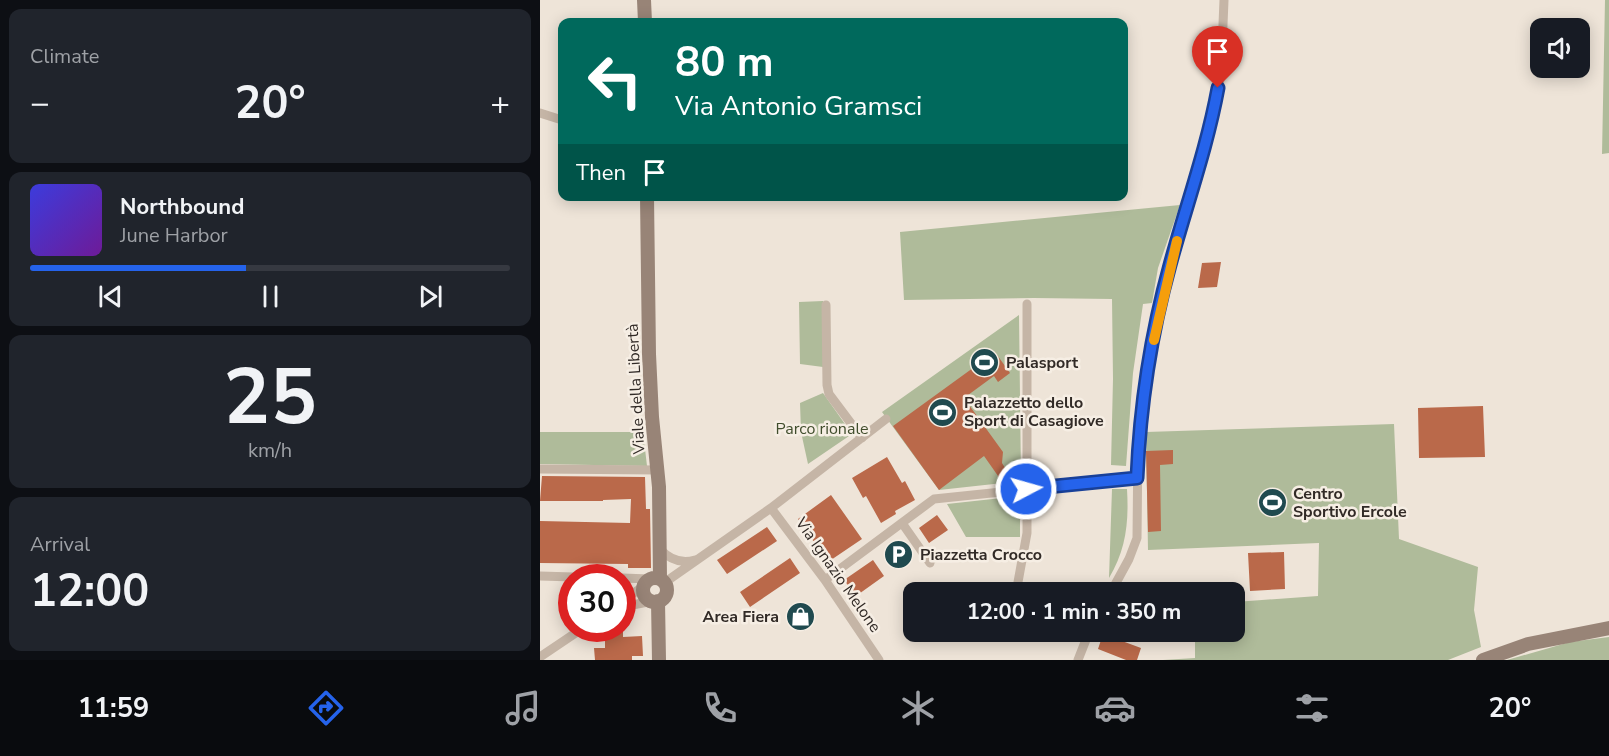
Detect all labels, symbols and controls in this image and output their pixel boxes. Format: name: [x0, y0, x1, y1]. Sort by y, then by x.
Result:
map controls: [1530, 18, 1590, 78]
button: sound: [1530, 18, 1590, 78]
pin: [1192, 26, 1243, 88]
text: 80 m: [675, 34, 774, 91]
icon: arrive: [1201, 35, 1234, 68]
icon: left: [576, 42, 654, 120]
text: Climate: [30, 43, 99, 70]
text: 20°: [234, 73, 306, 134]
text: −: [30, 81, 50, 126]
text: +: [490, 81, 510, 126]
text: Via Antonio Gramsci: [675, 88, 922, 125]
icon: arrive: [638, 156, 671, 189]
text: Then: [576, 158, 626, 188]
text: Northbound: [120, 192, 244, 222]
text: June Harbor: [120, 222, 228, 249]
icon: previous: [94, 280, 127, 313]
icon: pause: [254, 280, 287, 313]
icon: next: [414, 280, 447, 313]
street label: Viale della Libertà: [622, 323, 650, 456]
text: 25: [223, 344, 317, 451]
sports icon: Palasport: [969, 347, 1001, 379]
place label: Palasport: [1006, 352, 1079, 374]
place label: Palazzetto dello Sport di Casagiove: [964, 392, 1104, 432]
sports icon: Palazzetto dello Sport di Casagiove: [927, 396, 959, 428]
park label: Parco rionale: [775, 418, 869, 440]
text: km/h: [248, 437, 292, 464]
position arrow: [994, 457, 1058, 521]
place label: Centro Sportivo Ercole: [1293, 483, 1407, 523]
sports icon: Centro Sportivo Ercole: [1256, 487, 1288, 519]
street label: Via Ignazio Melone: [789, 512, 886, 637]
text: Arrival: [30, 531, 90, 558]
parking icon: Piazzetta Crocco: [883, 539, 915, 571]
place label: Piazzetta Crocco: [920, 544, 1042, 566]
text: 12:00: [30, 561, 149, 622]
speed limit sign: 30: [558, 564, 636, 642]
text: 12:00 · 1 min · 350 m: [967, 597, 1181, 627]
shop icon: Area Fiera: [784, 601, 816, 633]
place label: Area Fiera: [703, 606, 779, 628]
icon: directions: [305, 687, 347, 729]
icon: music: [502, 687, 544, 729]
icon: phone: [699, 687, 741, 729]
icon: climate: [897, 687, 939, 729]
icon: car: [1094, 687, 1136, 729]
icon: filters: [1291, 687, 1333, 729]
text: 11:59: [78, 690, 149, 727]
text: 20°: [1489, 690, 1531, 727]

